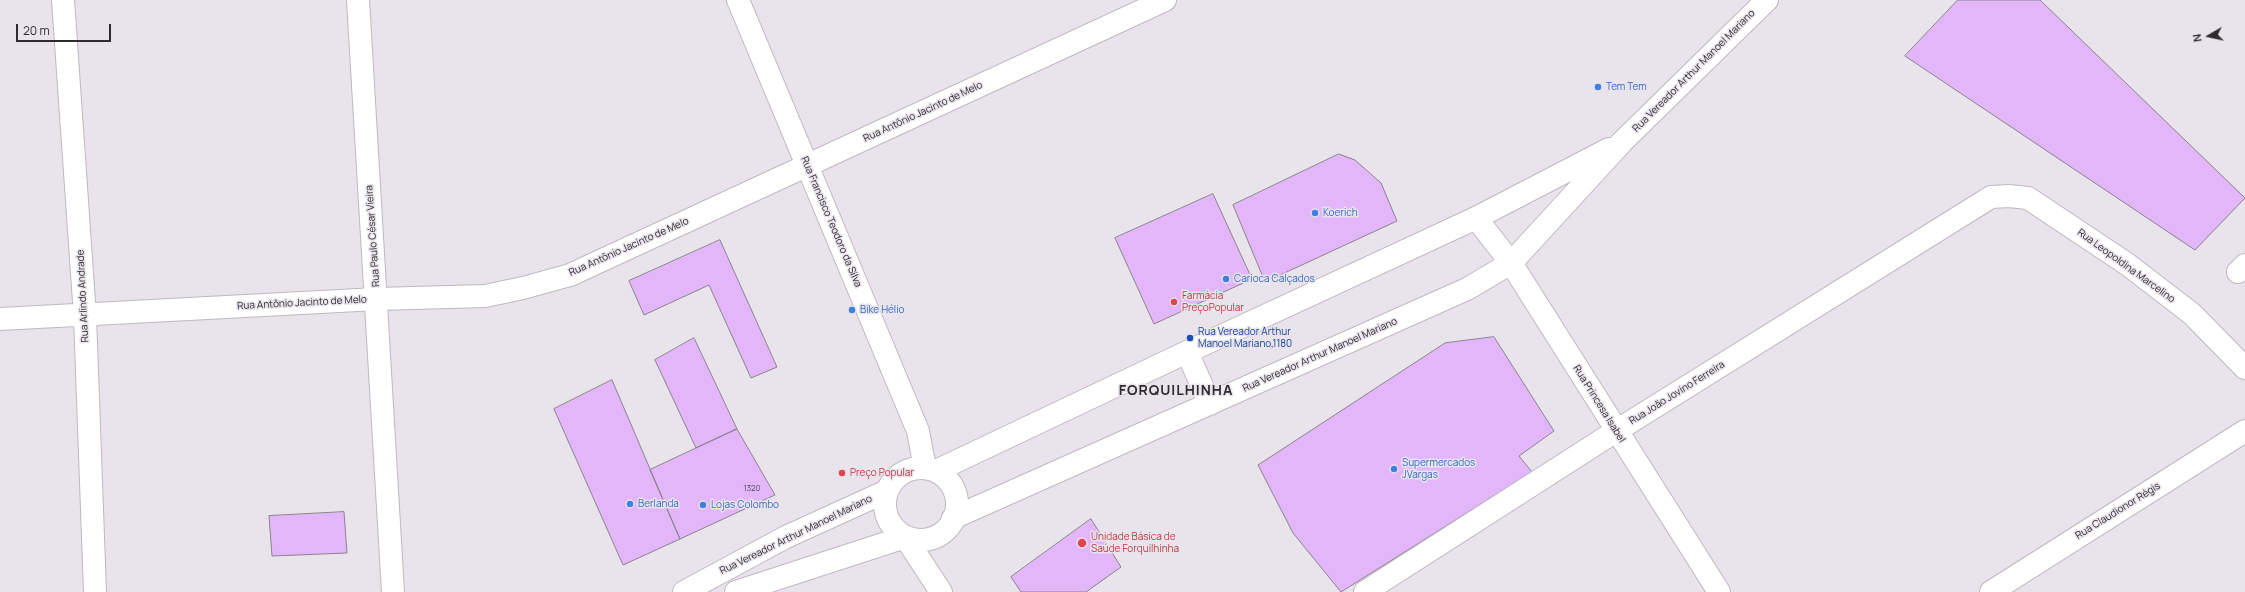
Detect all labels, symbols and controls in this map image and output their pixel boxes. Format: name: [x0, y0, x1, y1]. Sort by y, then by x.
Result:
street label: Rua Vereador Arthur Manoel Mariano: [1630, 7, 1758, 135]
scale bar: [18, 16, 113, 42]
north arrow: [2189, 16, 2229, 56]
text: 20 m: [23, 22, 50, 39]
text: N: [2189, 33, 2205, 43]
street label: Rua Antônio Jacinto de Melo: [862, 79, 984, 145]
place label: Tem Tem: [1606, 81, 1647, 93]
marker: Tem Tem: [1593, 82, 1603, 92]
street label: Rua Francisco Teodoro da Silva: [798, 155, 864, 289]
street label: Rua Paulo César Vieira: [363, 185, 383, 287]
place label: Koerich: [1323, 207, 1358, 219]
marker: Koerich: [1310, 208, 1320, 218]
street label: Rua Antônio Jacinto de Melo: [567, 215, 691, 279]
street label: Rua Leopoldina Marcelino: [2075, 227, 2177, 305]
street label: Rua Arlindo Andrade: [75, 249, 91, 343]
place label: Carioca Calçados: [1234, 273, 1315, 285]
marker: Carioca Calçados: [1221, 274, 1231, 284]
place label: Farmácia PreçoPopular: [1182, 290, 1244, 314]
street label: Rua Antônio Jacinto de Melo: [237, 294, 367, 312]
marker: Farmácia PreçoPopular: [1169, 297, 1179, 307]
place label: Bike Hélio: [860, 304, 904, 316]
marker: Bike Hélio: [847, 305, 857, 315]
street label: Rua Vereador Arthur Manoel Mariano: [1241, 315, 1399, 395]
place label: Rua Vereador Arthur Manoel Mariano,1180: [1198, 326, 1292, 350]
marker: Rua Vereador Arthur Manoel Mariano,1180: [1185, 333, 1195, 343]
street label: Rua João Jovino Ferreira: [1627, 359, 1727, 427]
street label: Rua Princesa Isabel: [1570, 363, 1628, 445]
district label: FORQUILHINHA: [1119, 383, 1233, 399]
place label: Supermercados JVargas: [1402, 457, 1475, 480]
marker: Supermercados JVargas: [1389, 464, 1399, 474]
place label: Preço Popular: [850, 467, 914, 479]
marker: Preço Popular: [837, 468, 847, 478]
street label: Rua Claudionor Régis: [2073, 480, 2163, 542]
house number: 1320: [744, 484, 760, 494]
street label: Rua Vereador Arthur Manoel Mariano: [718, 493, 874, 577]
place label: Berlanda: [638, 498, 679, 510]
marker: Berlanda: [625, 499, 635, 509]
place label: Lojas Colombo: [711, 499, 779, 511]
marker: Lojas Colombo: [698, 500, 708, 510]
place label: Unidade Básica de Saúde Forquilhinha: [1091, 531, 1179, 554]
marker: Unidade Básica de Saúde Forquilhinha: [1076, 537, 1088, 549]

